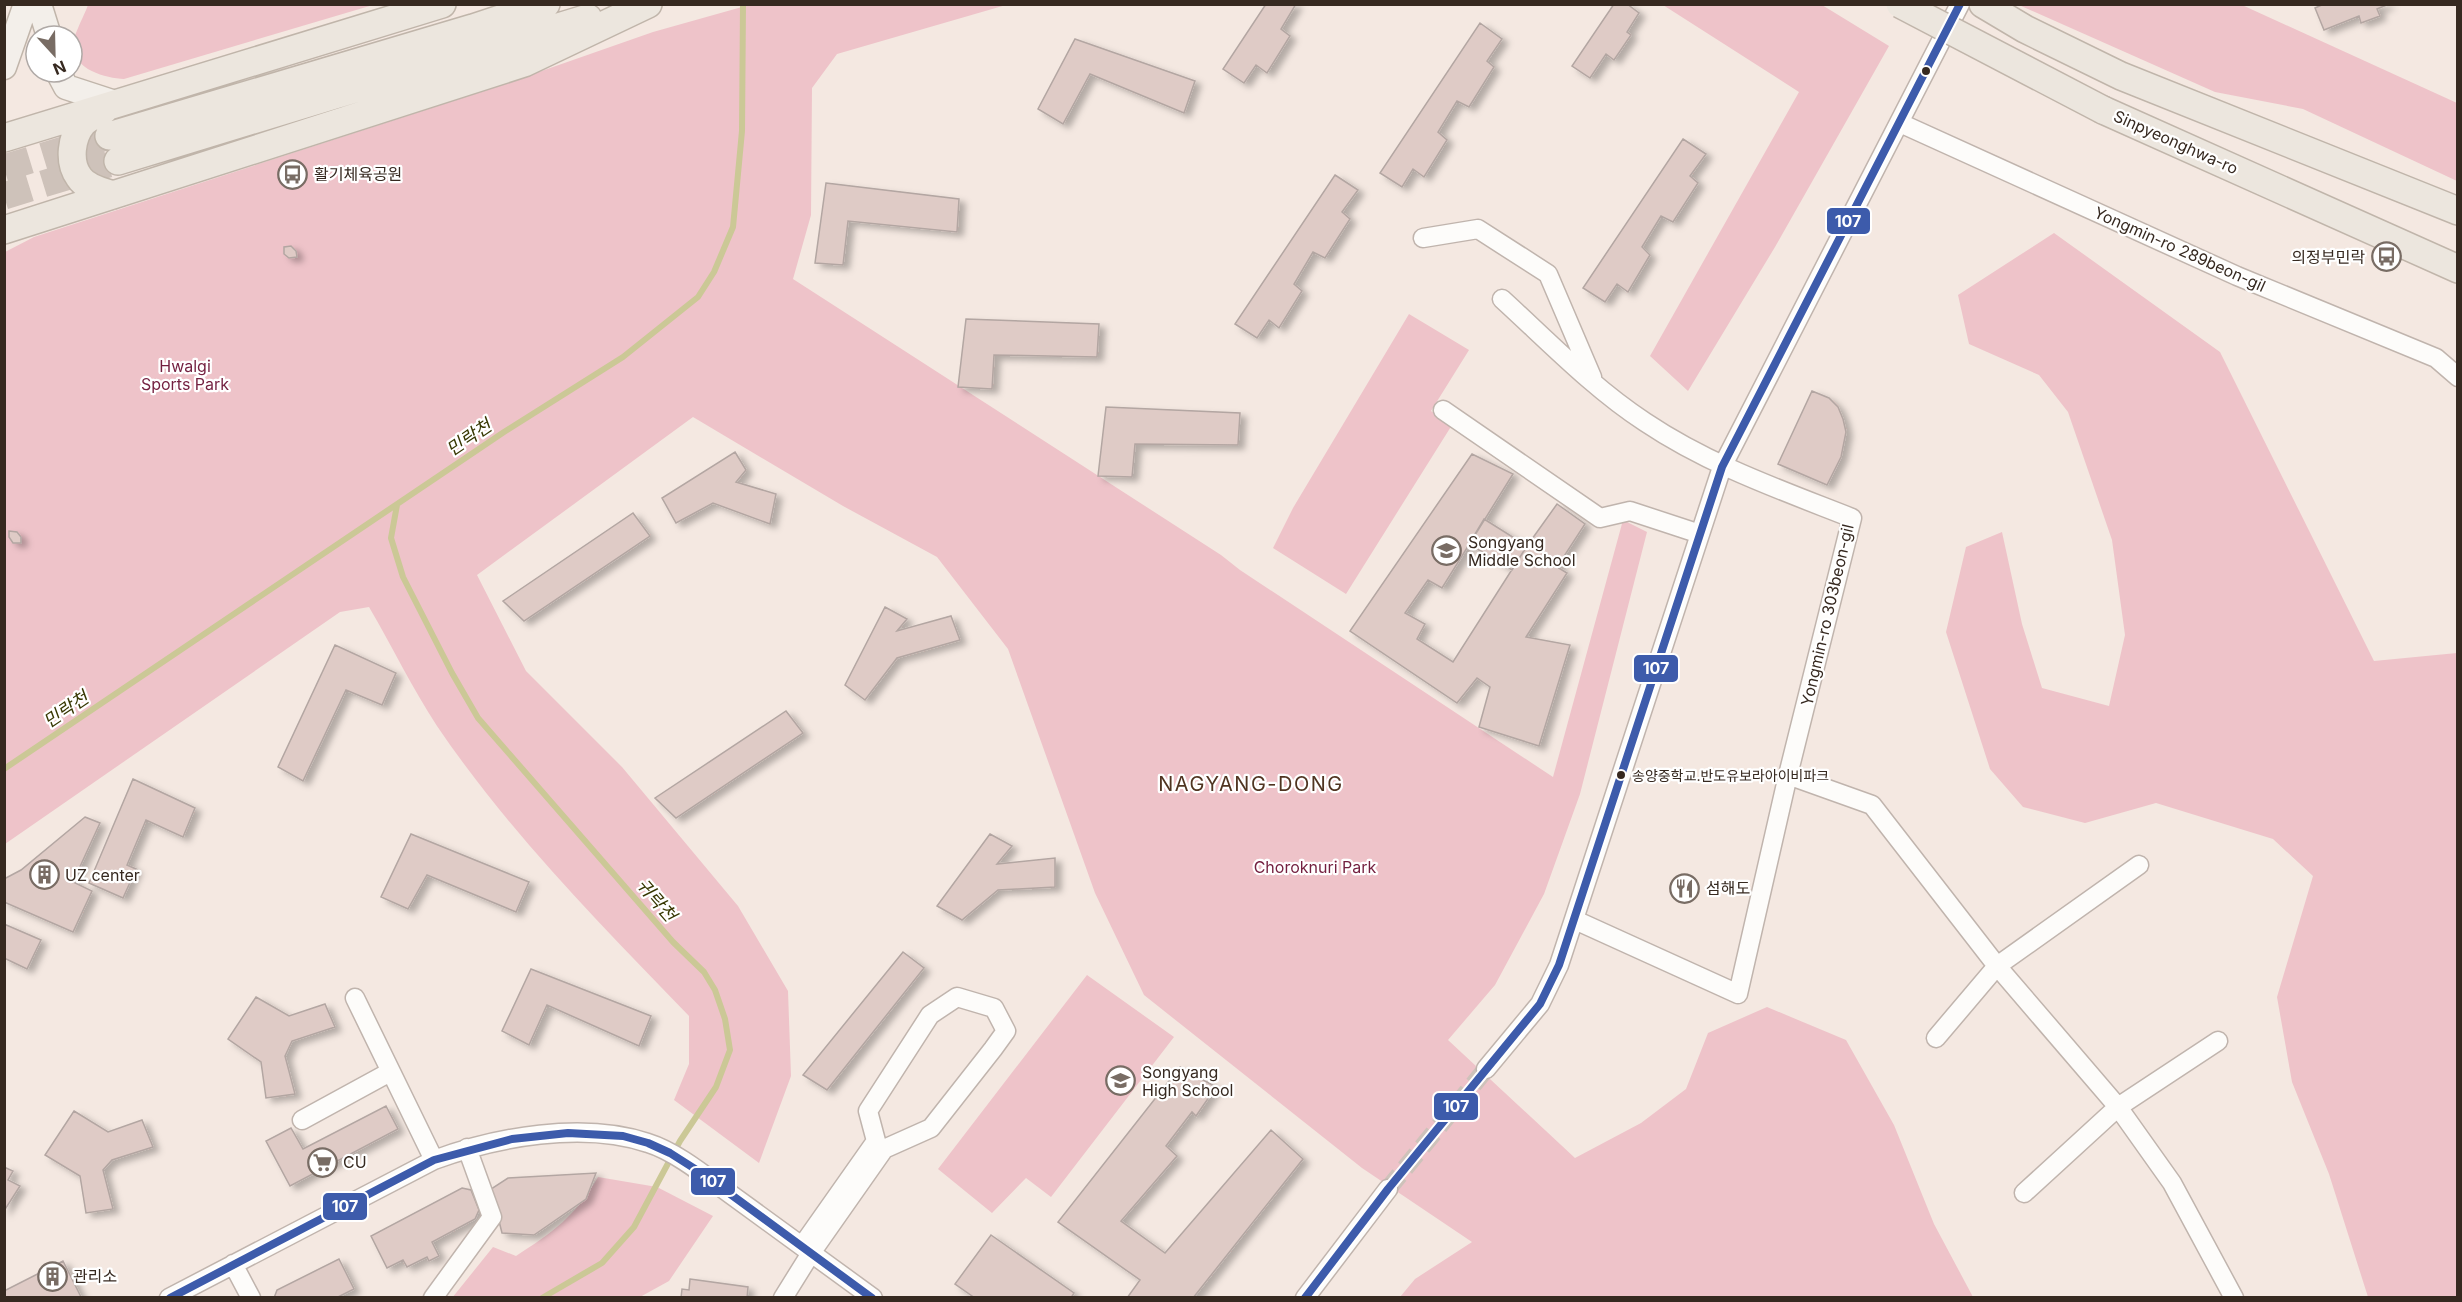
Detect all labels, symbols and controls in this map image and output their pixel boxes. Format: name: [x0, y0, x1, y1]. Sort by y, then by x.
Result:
north arrow: [24, 24, 84, 84]
text: N: [50, 56, 69, 79]
unlabelled marker: [1920, 65, 1932, 77]
street label: Sinpyeonghwa-ro: [2111, 106, 2241, 178]
bus stop icon: 활기체육공원: [277, 158, 309, 190]
place label: 활기체육공원: [314, 164, 402, 184]
street label: Yongmin-ro 289beon-gil: [2091, 202, 2269, 296]
line badge: 107: [1826, 207, 1871, 235]
text: 107: [1835, 211, 1861, 231]
bus stop icon: 의정부민락: [2370, 241, 2402, 273]
place label: 의정부민락: [2291, 247, 2365, 267]
park label: Hwalgi Sports Park: [141, 356, 229, 394]
water label: 민락천: [442, 414, 497, 460]
street label: Yongmin-ro 303beon-gil: [1796, 522, 1858, 708]
place label: Songyang Middle School: [1468, 532, 1576, 570]
school or university icon: Songyang Middle School: [1431, 535, 1463, 567]
line badge: 107: [1633, 654, 1679, 683]
text: 107: [1643, 658, 1669, 678]
water label: 민락천: [39, 686, 94, 732]
place label: 송양중학교.반도유보라아이비파크: [1632, 767, 1829, 784]
marker: 송양중학교.반도유보라아이비파크: [1615, 769, 1627, 781]
district label: NAGYANG-DONG: [1158, 772, 1344, 796]
park label: Choroknuri Park: [1254, 857, 1377, 877]
building icon: UZ center: [28, 859, 60, 891]
place label: UZ center: [65, 865, 140, 885]
restaurant icon: 섬해도: [1669, 872, 1701, 904]
water label: 귀락천: [632, 874, 682, 927]
place label: 섬해도: [1706, 878, 1750, 898]
place label: Songyang High School: [1142, 1062, 1233, 1100]
school or university icon: Songyang High School: [1105, 1065, 1137, 1097]
line badge: 107: [1433, 1092, 1479, 1121]
text: 107: [1443, 1096, 1469, 1116]
supermarket icon: CU: [306, 1146, 338, 1178]
place label: CU: [343, 1152, 367, 1172]
line badge: 107: [690, 1167, 736, 1196]
text: 107: [700, 1171, 726, 1191]
line badge: 107: [322, 1192, 368, 1221]
text: 107: [332, 1196, 358, 1216]
building icon: 관리소: [36, 1260, 68, 1292]
place label: 관리소: [73, 1266, 117, 1286]

